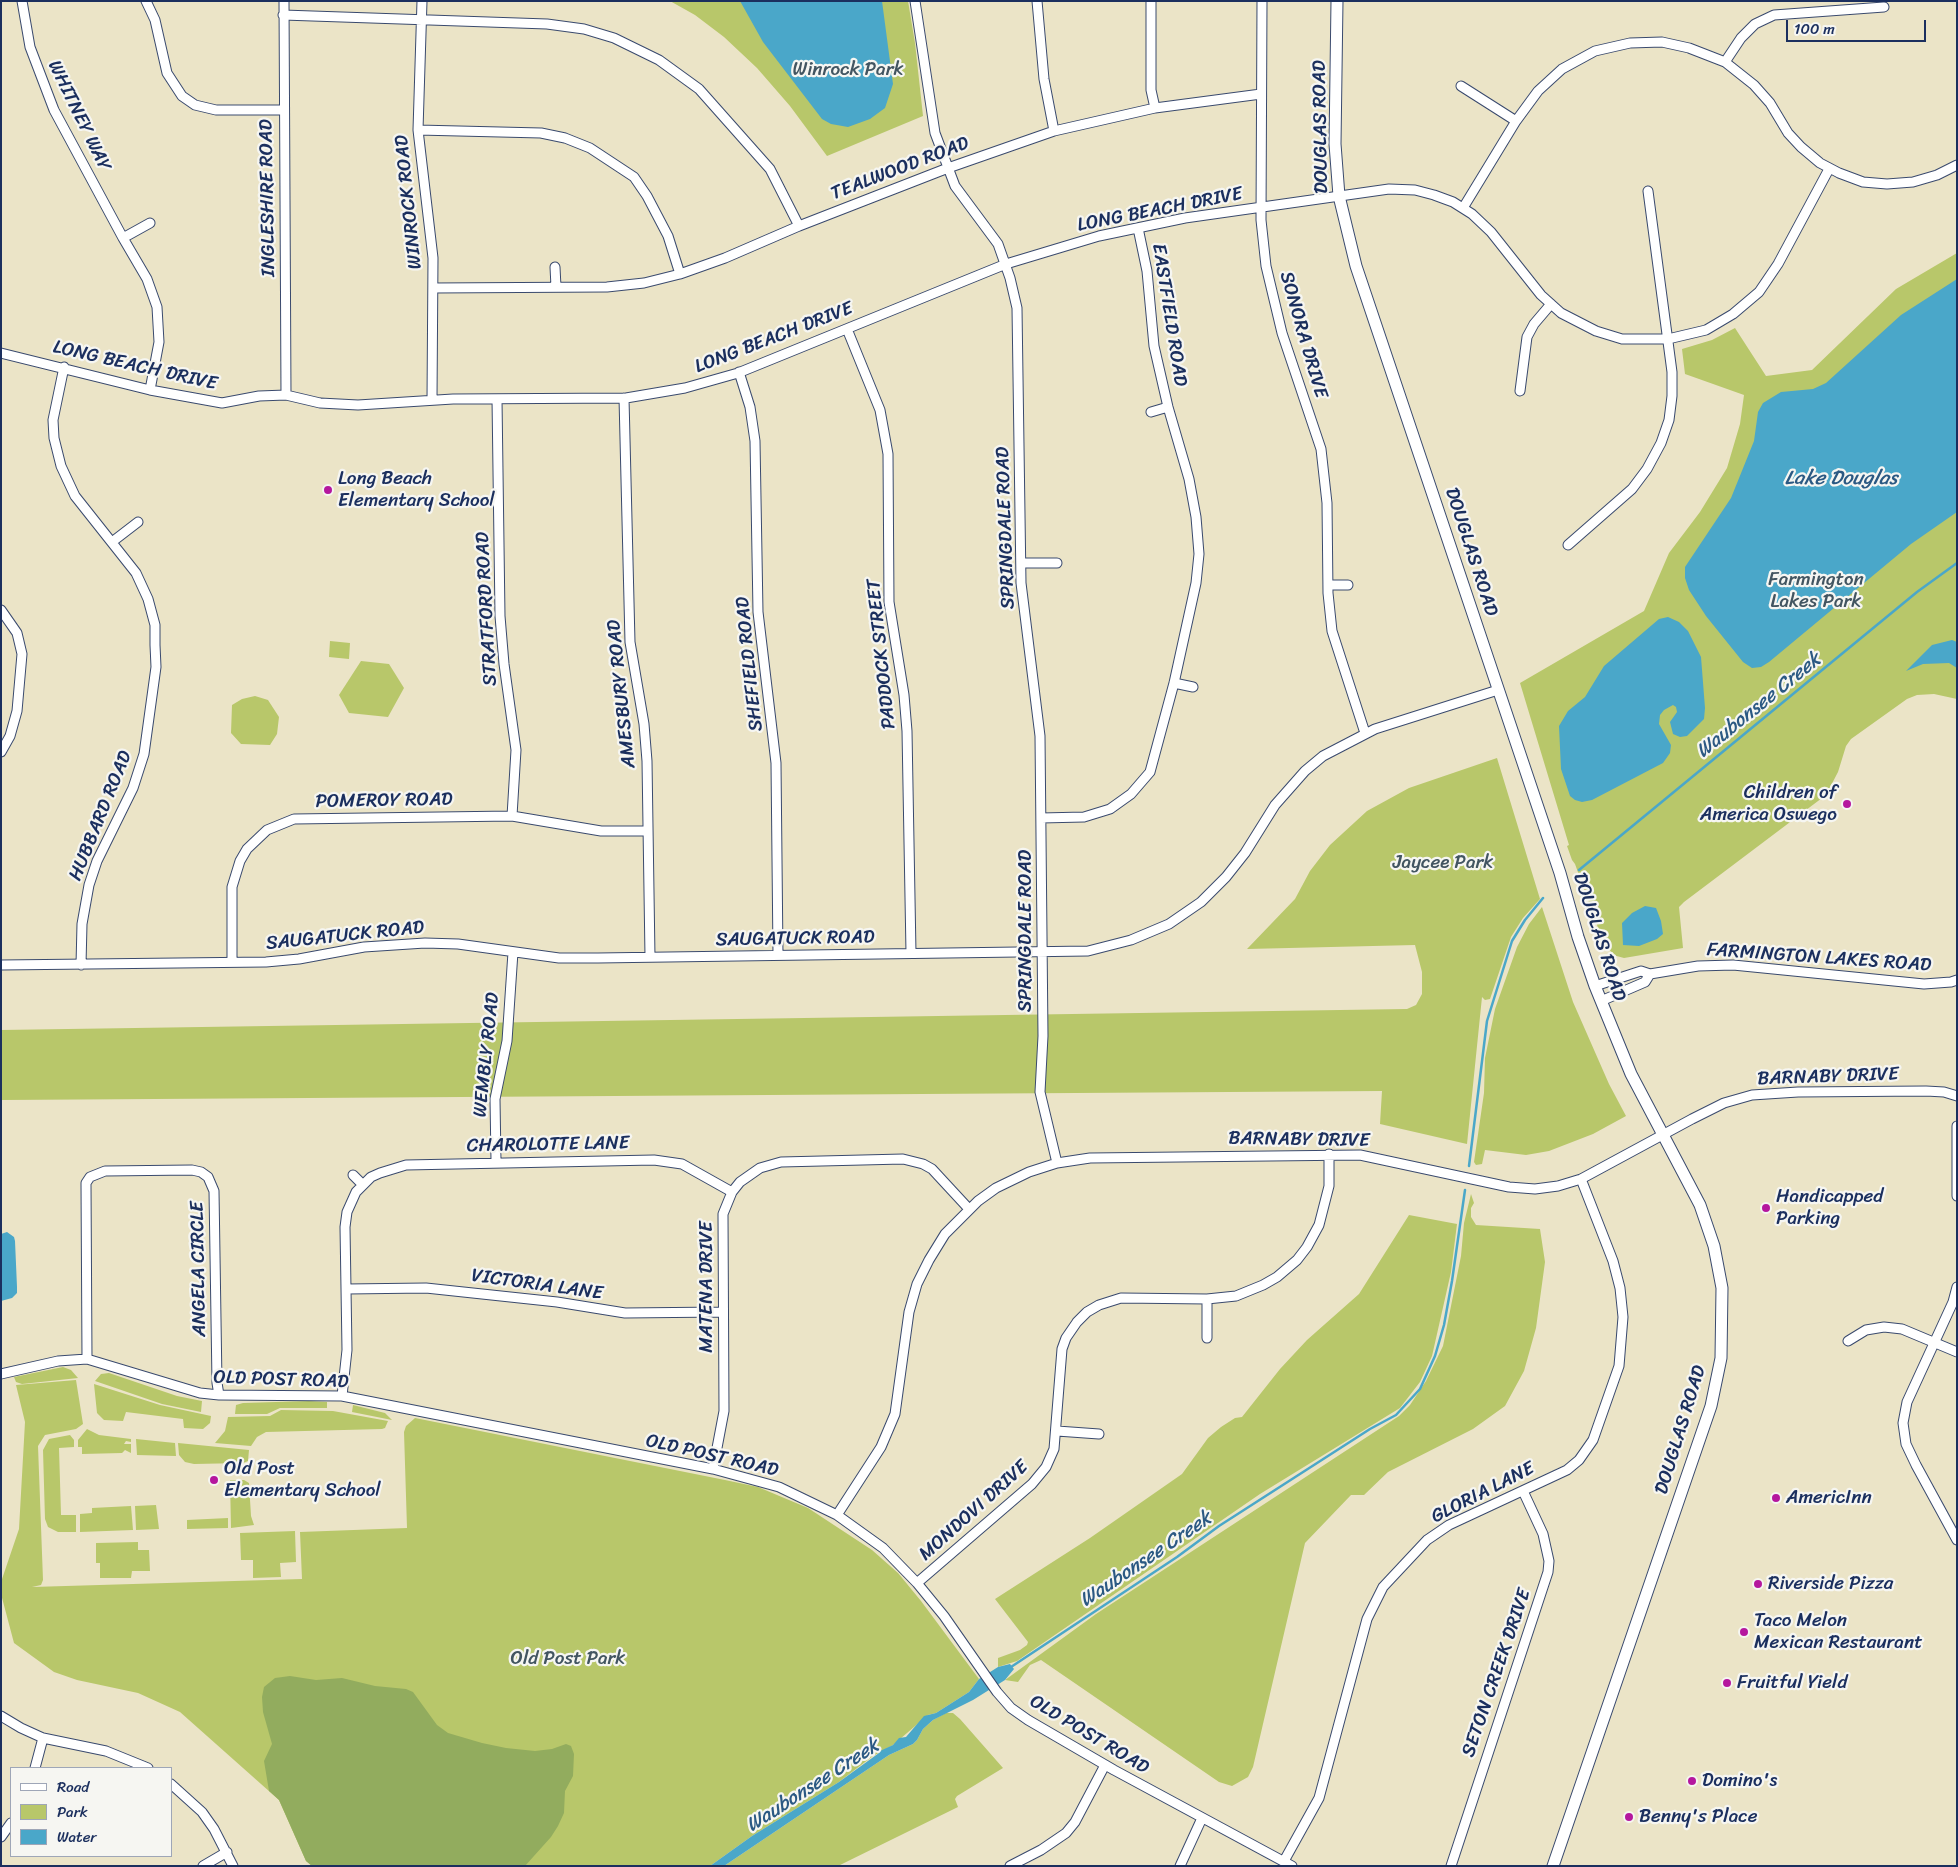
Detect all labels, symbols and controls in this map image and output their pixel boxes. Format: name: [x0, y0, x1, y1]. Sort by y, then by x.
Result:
scale bar: [1788, 10, 1928, 42]
text: 100 m: [1794, 16, 1835, 42]
street label: WHITNEY WAY: [42, 57, 116, 175]
park label: Winrock Park: [792, 59, 904, 81]
street label: DOUGLAS ROAD: [1308, 60, 1334, 194]
street label: INGLESHIRE ROAD: [255, 119, 281, 277]
street label: TEALWOOD ROAD: [828, 132, 972, 206]
street label: WINROCK ROAD: [391, 134, 427, 270]
street label: LONG BEACH DRIVE: [1076, 183, 1244, 237]
street label: EASTFIELD ROAD: [1146, 242, 1192, 388]
street label: SONORA DRIVE: [1274, 269, 1332, 401]
street label: LONG BEACH DRIVE: [692, 297, 856, 379]
street label: LONG BEACH DRIVE: [51, 336, 219, 396]
street label: SPRINGDALE ROAD: [992, 446, 1020, 610]
water label: Lake Douglas: [1785, 467, 1897, 491]
place label: Long Beach Elementary School: [338, 468, 495, 512]
marker: Long Beach Elementary School: [322, 484, 334, 496]
street label: DOUGLAS ROAD: [1440, 485, 1502, 619]
street label: STRATFORD ROAD: [472, 531, 502, 687]
park label: Farmington Lakes Park: [1768, 569, 1864, 613]
street label: PADDOCK STREET: [863, 578, 901, 730]
street label: SHEFIELD ROAD: [732, 596, 768, 732]
street label: AMESBURY ROAD: [603, 619, 641, 769]
water label: Waubonsee Creek: [1692, 648, 1826, 764]
street label: HUBBARD ROAD: [65, 748, 137, 884]
place label: Children of America Oswego: [1700, 782, 1837, 826]
street label: POMEROY ROAD: [315, 788, 453, 814]
marker: Children of America Oswego: [1841, 798, 1853, 810]
street label: SPRINGDALE ROAD: [1015, 850, 1037, 1012]
park label: Jaycee Park: [1393, 852, 1493, 874]
street label: DOUGLAS ROAD: [1568, 870, 1630, 1004]
street label: SAUGATUCK ROAD: [265, 916, 425, 956]
street label: SAUGATUCK ROAD: [715, 926, 875, 952]
street label: FARMINGTON LAKES ROAD: [1706, 939, 1932, 977]
street label: WEMBLY ROAD: [469, 991, 505, 1119]
street label: BARNABY DRIVE: [1757, 1063, 1899, 1091]
street label: BARNABY DRIVE: [1228, 1127, 1370, 1153]
street label: CHAROLOTTE LANE: [466, 1132, 630, 1158]
place label: Handicapped Parking: [1776, 1186, 1883, 1230]
street label: ANGELA CIRCLE: [186, 1201, 212, 1337]
marker: Handicapped Parking: [1760, 1202, 1772, 1214]
street label: MATENA DRIVE: [696, 1221, 718, 1353]
street label: VICTORIA LANE: [470, 1265, 604, 1305]
street label: DOUGLAS ROAD: [1651, 1363, 1711, 1497]
street label: OLD POST ROAD: [213, 1366, 349, 1394]
street label: OLD POST ROAD: [644, 1430, 780, 1482]
street label: MONDOVI DRIVE: [915, 1456, 1033, 1566]
street label: GLORIA LANE: [1428, 1457, 1538, 1529]
place label: Old Post Elementary School: [224, 1458, 381, 1502]
marker: Old Post Elementary School: [208, 1474, 220, 1486]
place label: AmericInn: [1786, 1487, 1872, 1509]
marker: AmericInn: [1770, 1492, 1782, 1504]
water label: Waubonsee Creek: [1076, 1507, 1216, 1613]
place label: Riverside Pizza: [1768, 1573, 1893, 1595]
marker: Riverside Pizza: [1752, 1578, 1764, 1590]
street label: SETON CREEK DRIVE: [1458, 1586, 1536, 1760]
place label: Taco Melon Mexican Restaurant: [1754, 1610, 1922, 1654]
marker: Taco Melon Mexican Restaurant: [1738, 1626, 1750, 1638]
park label: Old Post Park: [511, 1648, 625, 1670]
place label: Fruitful Yield: [1737, 1672, 1848, 1694]
marker: Fruitful Yield: [1721, 1677, 1733, 1689]
street label: OLD POST ROAD: [1025, 1690, 1153, 1780]
water label: Waubonsee Creek: [742, 1734, 884, 1838]
legend: [10, 1767, 172, 1857]
place label: Domino's: [1702, 1770, 1777, 1792]
text: Road: [57, 1774, 89, 1800]
marker: Domino's: [1686, 1775, 1698, 1787]
text: Park: [57, 1799, 88, 1825]
place label: Benny's Place: [1639, 1806, 1758, 1828]
marker: Benny's Place: [1623, 1811, 1635, 1823]
text: Water: [57, 1824, 97, 1850]

